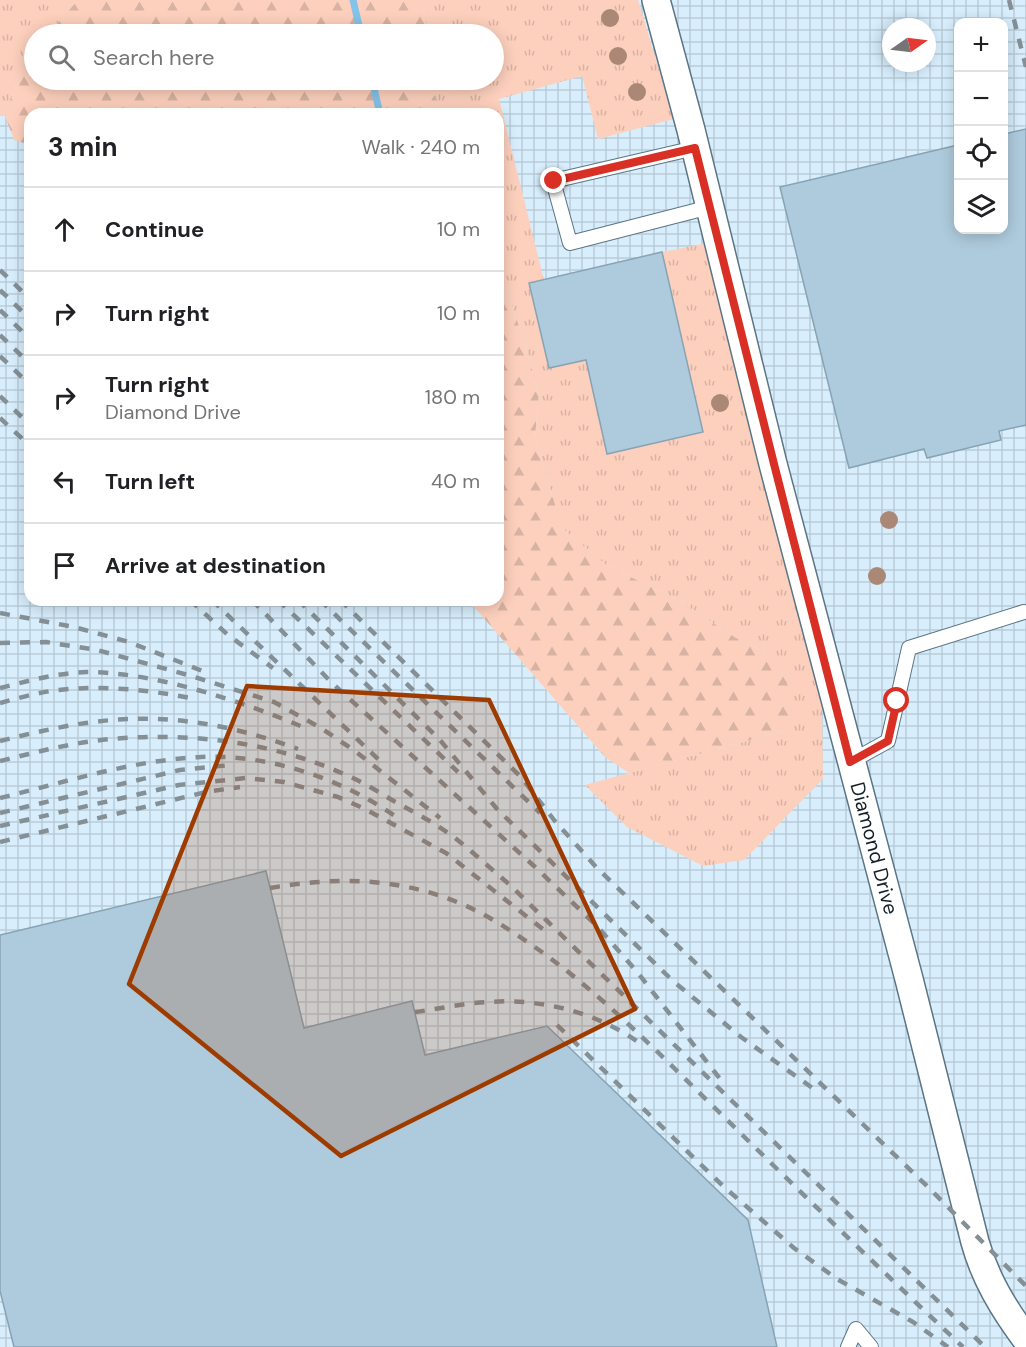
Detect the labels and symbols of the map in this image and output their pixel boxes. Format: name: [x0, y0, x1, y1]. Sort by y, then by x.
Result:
north arrow: [882, 18, 936, 72]
route end: [540, 167, 566, 193]
route start: [883, 687, 909, 713]
street label: Diamond Drive: [845, 779, 904, 917]

